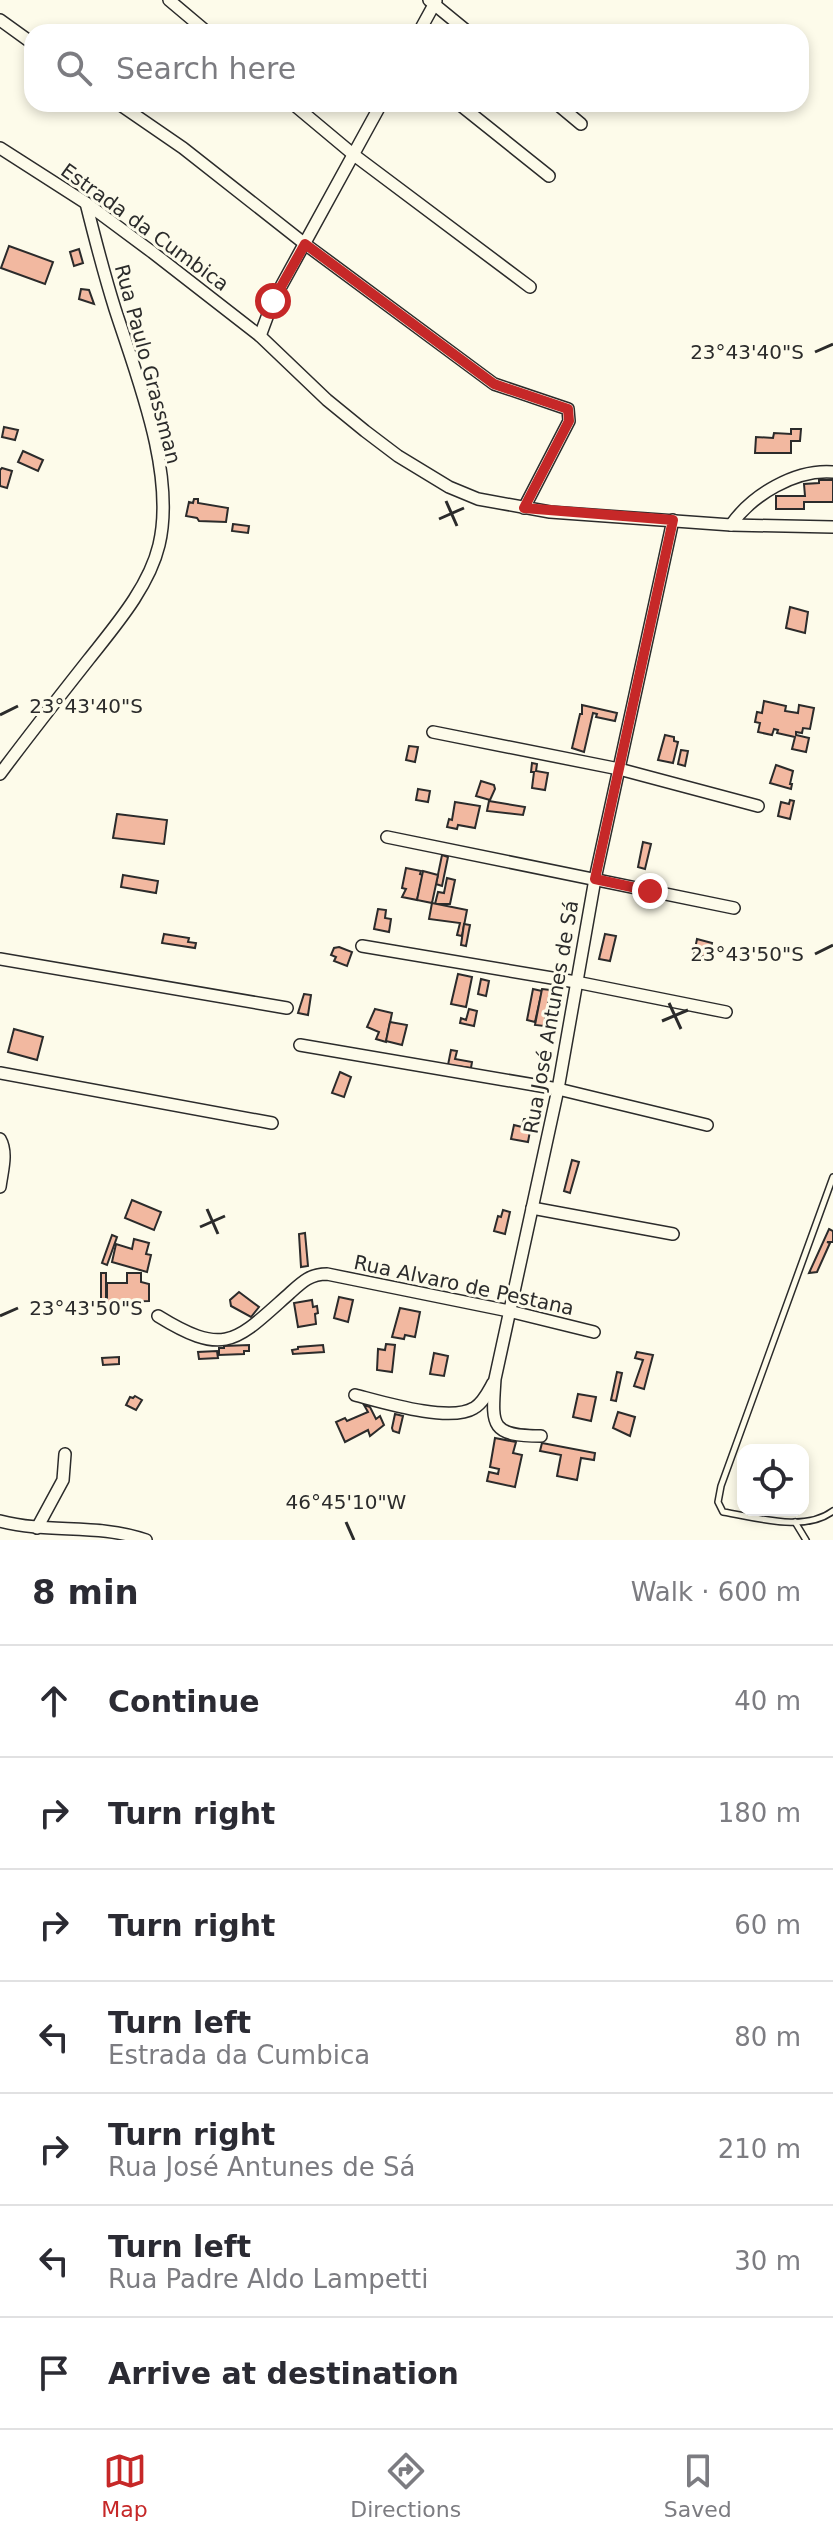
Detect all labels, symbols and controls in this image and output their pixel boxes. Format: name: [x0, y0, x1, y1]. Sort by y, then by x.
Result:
search box: [24, 24, 809, 112]
icon: search: [52, 46, 96, 90]
text: Search here: [116, 51, 296, 86]
street label: Estrada da Cumbica: [56, 158, 234, 296]
street label: Rua Paulo Grassman: [110, 262, 186, 466]
route start: [255, 283, 291, 319]
text: 23°43'40"S: [690, 340, 804, 364]
text: 23°43'40"S: [29, 694, 143, 718]
route end: [632, 873, 668, 909]
street label: Rua José Antunes de Sá: [519, 898, 583, 1136]
text: 23°43'50"S: [690, 942, 804, 966]
street label: Rua Alvaro de Pestana: [352, 1250, 576, 1320]
text: 23°43'50"S: [29, 1296, 143, 1320]
map controls: [737, 1444, 809, 1516]
button: locate: [737, 1444, 809, 1516]
text: 46°45'10"W: [286, 1490, 407, 1514]
text: 8 min: [32, 1572, 139, 1612]
text: Walk · 600 m: [631, 1577, 801, 1607]
icon: ahead: [32, 1679, 76, 1723]
text: Continue: [108, 1684, 260, 1719]
text: 40 m: [734, 1686, 801, 1716]
icon: right: [32, 1791, 76, 1835]
text: Turn right: [108, 1796, 275, 1831]
text: 180 m: [718, 1798, 801, 1828]
icon: right: [32, 1903, 76, 1947]
text: Turn right: [108, 1908, 275, 1943]
text: 60 m: [734, 1910, 801, 1940]
text: Turn left: [108, 2005, 251, 2040]
icon: left: [32, 2015, 76, 2059]
text: 80 m: [734, 2022, 801, 2052]
text: Estrada da Cumbica: [108, 2040, 370, 2070]
text: Turn right: [108, 2117, 275, 2152]
icon: right: [32, 2127, 76, 2171]
text: 210 m: [718, 2134, 801, 2164]
text: Rua José Antunes de Sá: [108, 2152, 415, 2182]
text: Turn left: [108, 2229, 251, 2264]
icon: left: [32, 2239, 76, 2283]
text: 30 m: [734, 2246, 801, 2276]
text: Rua Padre Aldo Lampetti: [108, 2264, 428, 2294]
icon: arrive: [32, 2351, 76, 2395]
text: Arrive at destination: [108, 2356, 459, 2391]
tab: Map: [101, 2449, 148, 2522]
tab: Directions: [350, 2449, 461, 2522]
tab: Saved: [664, 2449, 732, 2522]

